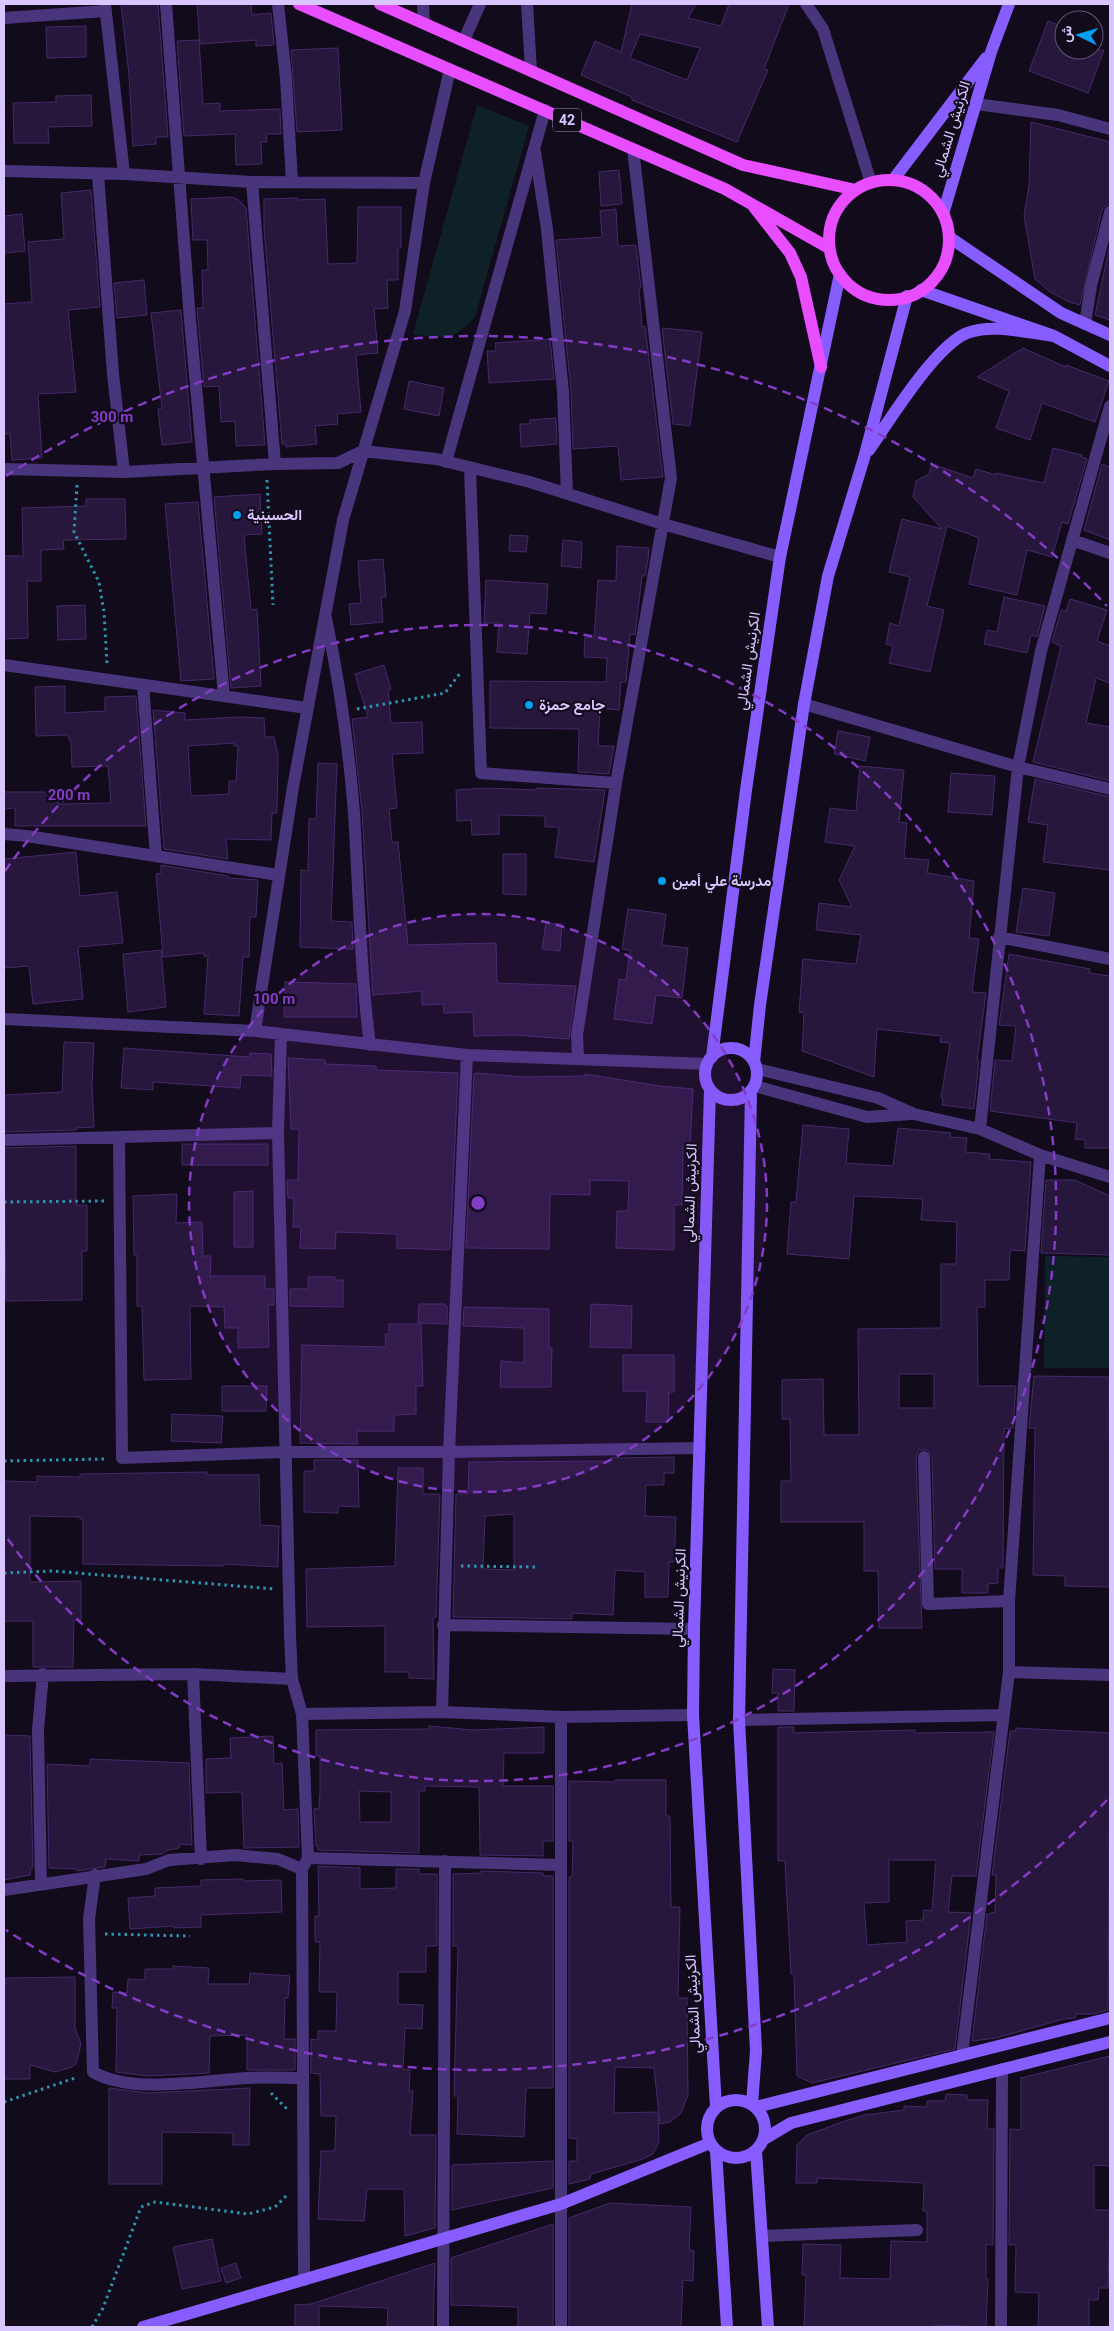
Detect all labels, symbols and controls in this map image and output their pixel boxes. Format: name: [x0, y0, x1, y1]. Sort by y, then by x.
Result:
north arrow: [1054, 10, 1104, 60]
text: ش: [1057, 25, 1076, 43]
street label: الكرنيش الشمالي: [928, 79, 978, 180]
road number: 42: [553, 108, 581, 132]
text: 300 m: [91, 408, 133, 426]
place label: الحسينية: [247, 506, 302, 524]
marker: الحسينية: [231, 509, 243, 521]
street label: الكرنيش الشمالي: [732, 611, 768, 712]
place label: جامع حمزة: [539, 696, 605, 715]
marker: جامع حمزة: [523, 699, 535, 711]
text: 200 m: [48, 786, 90, 804]
place label: مدرسة علي أمين: [672, 872, 772, 894]
marker: مدرسة علي أمين: [656, 875, 668, 887]
text: 100 m: [253, 990, 295, 1008]
street label: الكرنيش الشمالي: [679, 1143, 705, 1243]
centre of rings: [469, 1194, 487, 1212]
street label: الكرنيش الشمالي: [668, 1548, 694, 1648]
street label: الكرنيش الشمالي: [681, 1954, 709, 2054]

